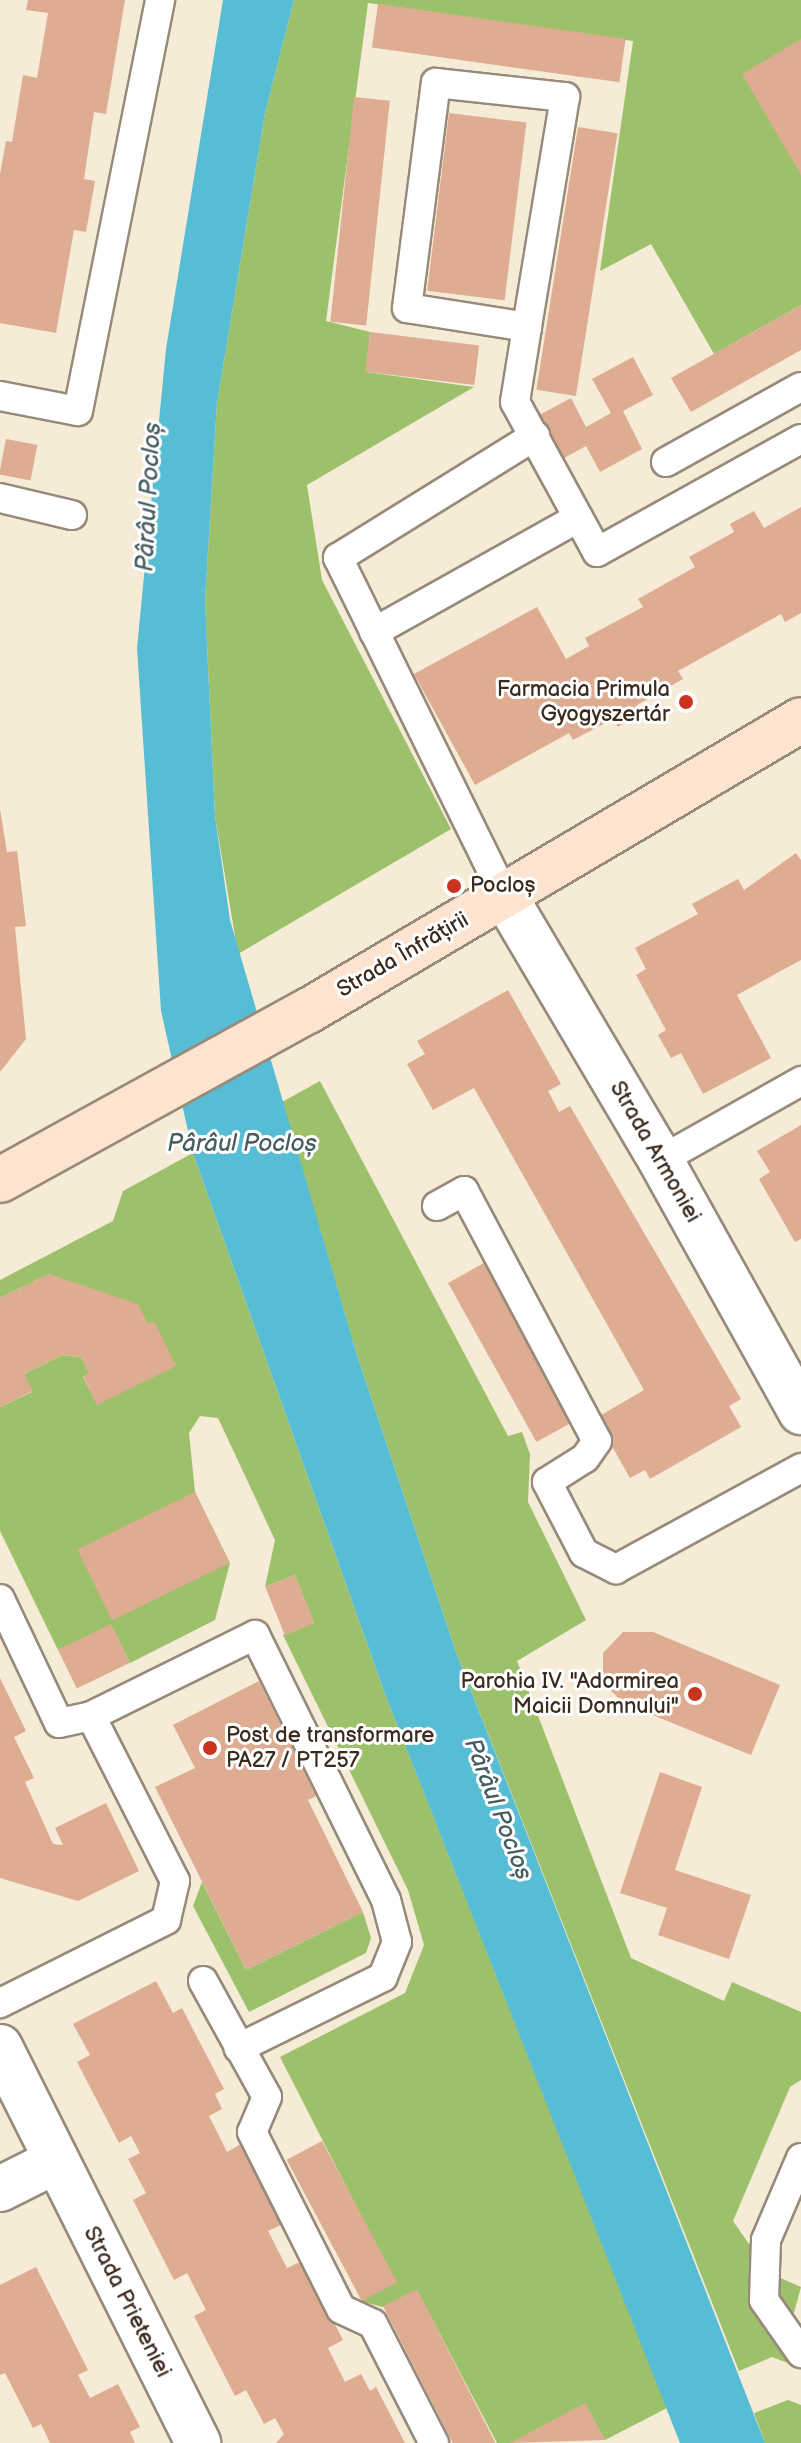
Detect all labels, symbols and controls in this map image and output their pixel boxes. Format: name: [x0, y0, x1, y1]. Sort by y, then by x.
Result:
water label: Pârâul Pocloș: [131, 422, 167, 572]
place label: Farmacia Primula Gyogyszertár: [497, 676, 670, 728]
marker: Farmacia Primula Gyogyszertár: [677, 693, 695, 711]
place label: Pocloș: [470, 873, 535, 899]
marker: Pocloș: [445, 877, 463, 895]
street label: Strada Înfrățirii: [332, 907, 474, 1003]
street label: Strada Armoniei: [604, 1077, 706, 1227]
water label: Pârâul Pocloș: [167, 1130, 317, 1158]
place label: Parohia IV. "Adormirea Maicii Domnului": [460, 1668, 679, 1720]
marker: Parohia IV. "Adormirea Maicii Domnului": [686, 1685, 704, 1703]
place label: Post de transformare PA27 / PT257: [226, 1722, 434, 1774]
water label: Pârâul Pocloș: [458, 1734, 538, 1884]
marker: Post de transformare PA27 / PT257: [201, 1739, 219, 1757]
street label: Strada Prieteniei: [78, 2222, 176, 2382]

